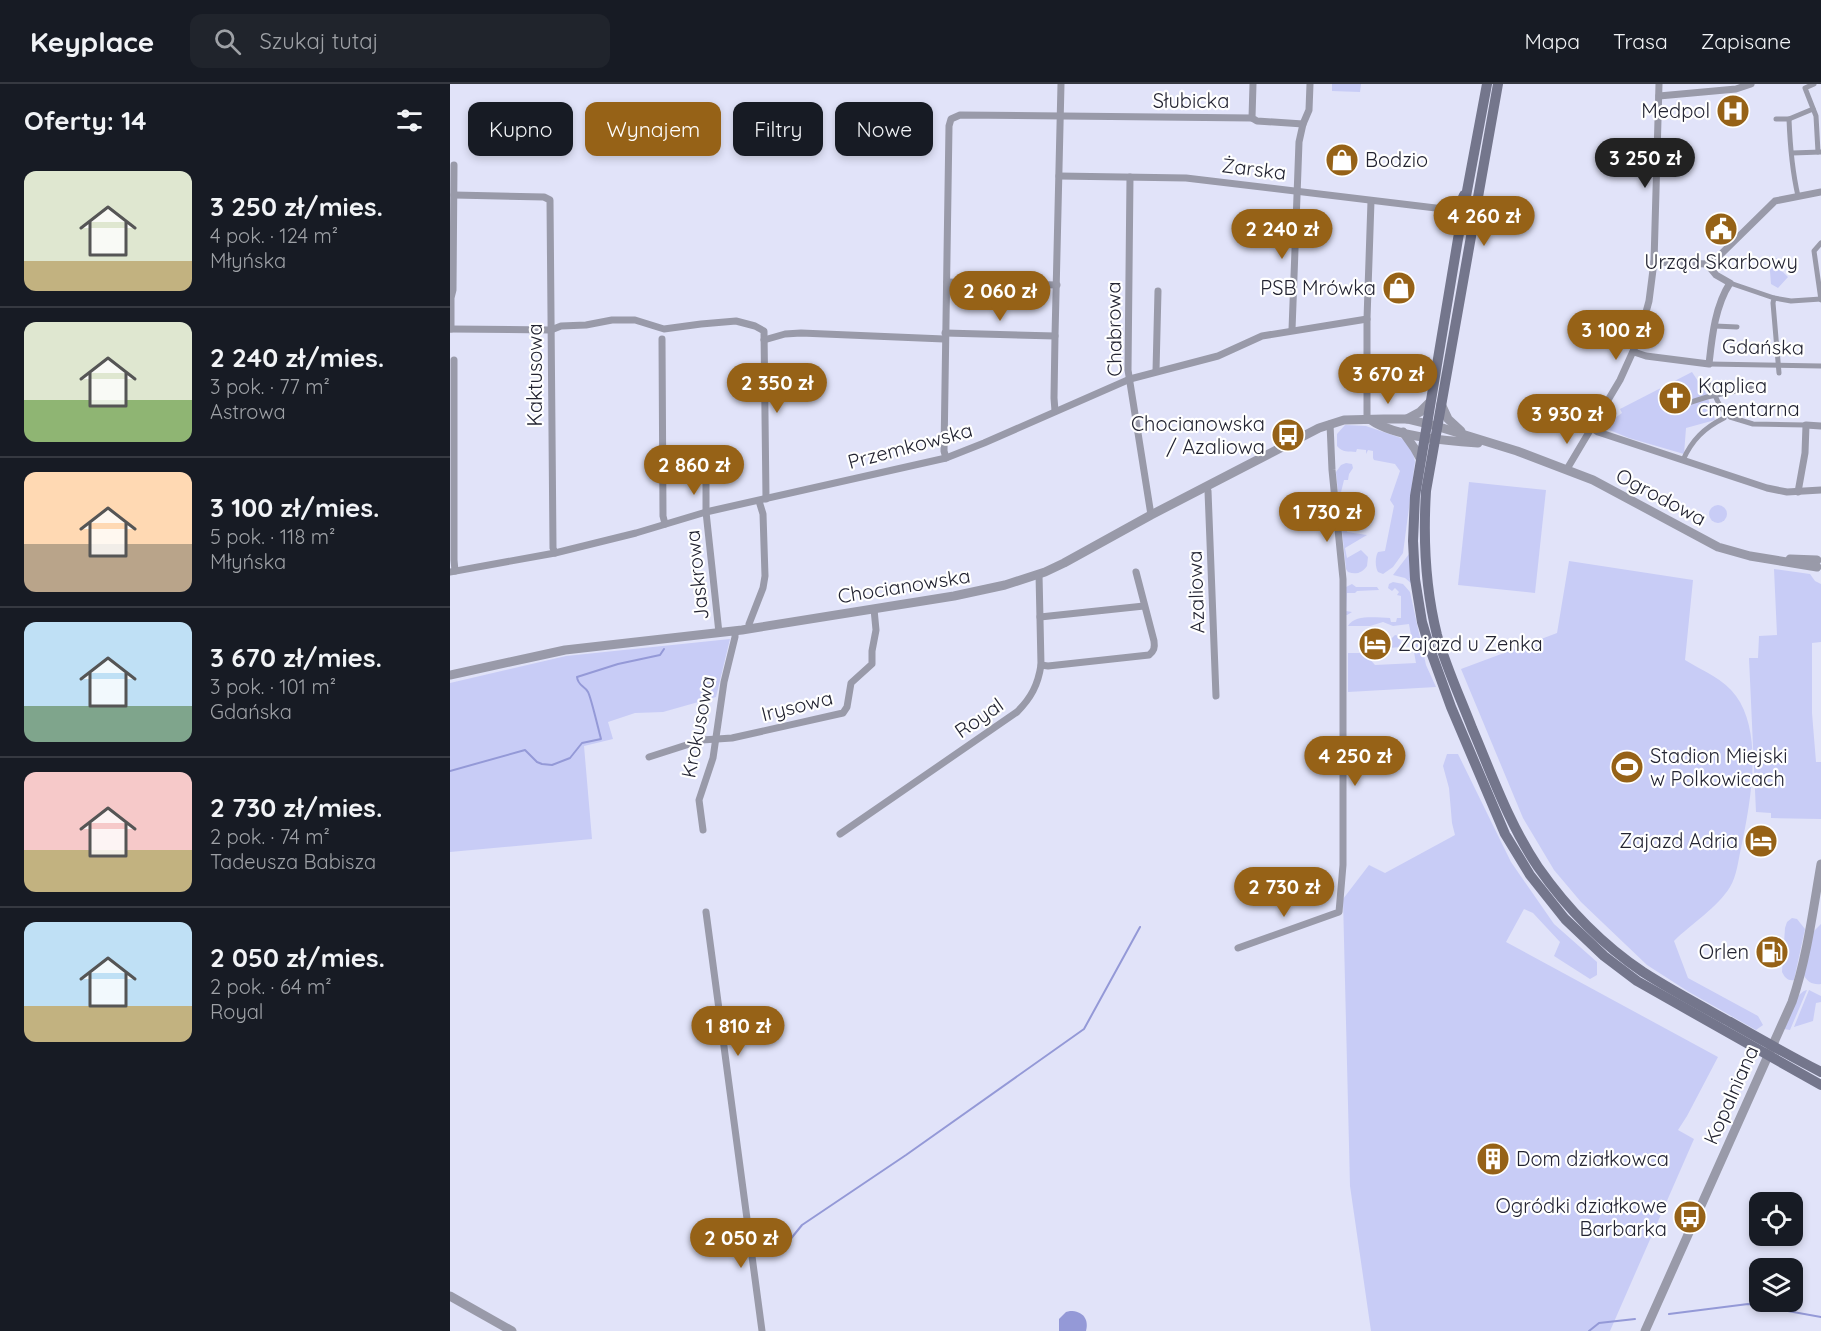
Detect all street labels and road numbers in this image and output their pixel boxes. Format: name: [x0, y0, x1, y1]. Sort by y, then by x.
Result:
street label: Słubicka: [1153, 88, 1229, 113]
street label: Żarska: [1220, 152, 1288, 185]
street label: Chabrowa: [1100, 281, 1127, 377]
street label: Kaktusowa: [522, 323, 547, 427]
street label: Gdańska: [1722, 333, 1804, 360]
street label: Przemkowska: [845, 417, 975, 474]
street label: Ogrodowa: [1612, 462, 1711, 531]
street label: Jaskrowa: [679, 529, 714, 621]
street label: Azaliowa: [1182, 550, 1209, 634]
street label: Chocianowska: [836, 563, 972, 608]
street label: Krokusowa: [675, 674, 720, 780]
street label: Irysowa: [759, 685, 835, 726]
street label: Royal: [950, 692, 1008, 743]
street label: Kopalniana: [1698, 1041, 1763, 1148]

